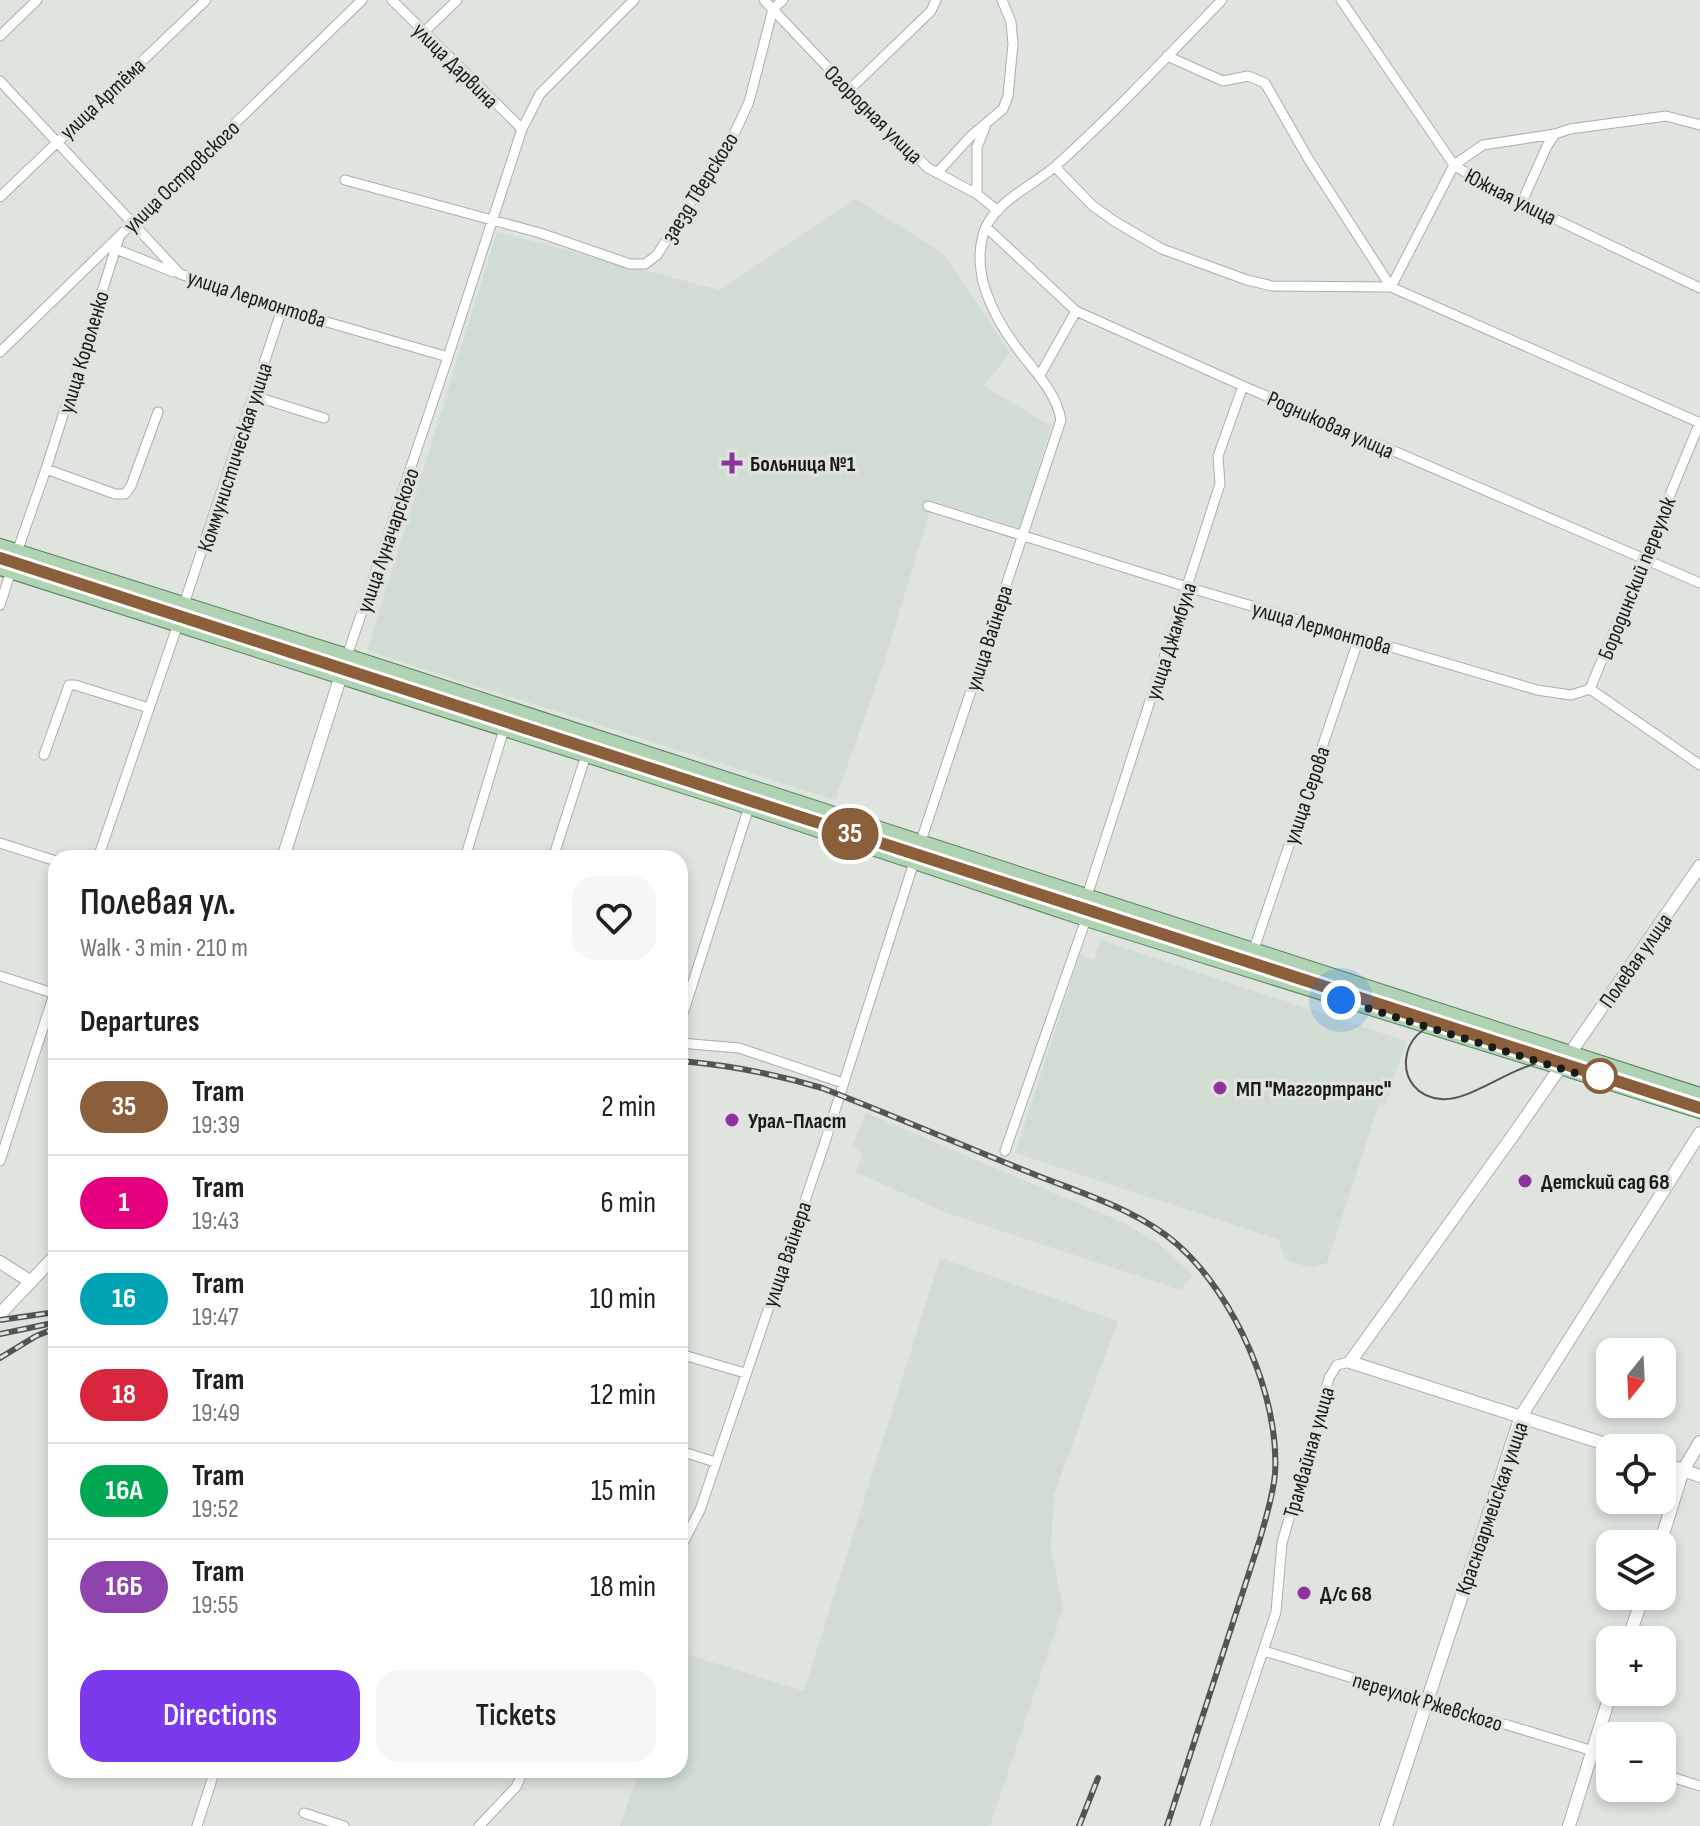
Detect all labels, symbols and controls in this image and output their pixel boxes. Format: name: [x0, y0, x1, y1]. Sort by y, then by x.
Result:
street label: улица Дарвина: [406, 17, 504, 115]
street label: улица Артёма: [54, 53, 152, 146]
street label: Огородная улица: [818, 60, 928, 170]
street label: улица Островского: [118, 115, 246, 239]
street label: заезд Тверского: [656, 128, 745, 248]
street label: Южная улица: [1460, 163, 1561, 232]
street label: улица Лермонтова: [184, 264, 329, 335]
street label: улица Короленко: [53, 288, 116, 417]
street label: Коммунистическая улица: [192, 359, 279, 555]
street label: Родниковая улица: [1263, 385, 1398, 465]
place label: Больница №1: [750, 451, 856, 478]
marker: Больница №1: [721, 452, 743, 474]
street label: улица Луначарского: [351, 465, 426, 616]
street label: Бородинский переулок: [1592, 493, 1683, 664]
street label: улица Джамбула: [1140, 579, 1203, 704]
street label: улица Вайнера: [960, 582, 1019, 695]
street label: улица Лермонтова: [1249, 596, 1394, 661]
street label: улица Серова: [1278, 743, 1337, 848]
line badge: 35: [814, 808, 886, 860]
text: 35: [838, 817, 862, 850]
button: heart: [572, 876, 656, 960]
text: Полевая ул.: [80, 880, 236, 925]
street label: Полевая улица: [1594, 908, 1679, 1013]
text: Walk · 3 min · 210 m: [80, 933, 248, 964]
your location: [1321, 980, 1361, 1020]
text: Departures: [80, 1004, 200, 1040]
unlabelled marker: [1583, 1059, 1617, 1093]
text: Tram: [192, 1074, 244, 1110]
place label: МП "Маггортранс": [1236, 1076, 1391, 1103]
marker: МП "Маггортранс": [1211, 1079, 1229, 1097]
text: 2 min: [601, 1089, 656, 1125]
text: 35: [112, 1090, 136, 1123]
place label: Урал-Пласт: [748, 1108, 846, 1135]
text: 19:39: [192, 1110, 240, 1141]
marker: Урал-Пласт: [723, 1111, 741, 1129]
place label: Детский сад 68: [1541, 1169, 1670, 1196]
text: Tram: [192, 1170, 244, 1206]
marker: Детский сад 68: [1516, 1172, 1534, 1190]
text: 6 min: [600, 1185, 656, 1221]
text: 1: [119, 1186, 129, 1219]
street label: улица Вайнера: [757, 1198, 818, 1311]
text: 19:43: [192, 1206, 239, 1237]
text: Tram: [192, 1266, 244, 1302]
text: 10 min: [590, 1281, 656, 1317]
text: 16: [112, 1282, 136, 1315]
text: 19:47: [192, 1302, 239, 1333]
north arrow: [1596, 1338, 1676, 1418]
map controls: [1596, 1338, 1676, 1802]
text: Tram: [192, 1362, 244, 1398]
text: 12 min: [590, 1377, 656, 1413]
text: 18: [112, 1378, 136, 1411]
street label: Трамвайная улица: [1278, 1384, 1341, 1521]
text: 19:49: [192, 1398, 240, 1429]
street label: Красноармейская улица: [1450, 1418, 1535, 1599]
button: locate: [1596, 1434, 1676, 1514]
text: Tram: [192, 1458, 244, 1494]
text: 15 min: [591, 1473, 656, 1509]
text: 16А: [105, 1474, 143, 1507]
text: 19:52: [192, 1494, 239, 1525]
button: layers: [1596, 1530, 1676, 1610]
text: Tram: [192, 1554, 244, 1590]
text: 18 min: [590, 1569, 656, 1605]
text: 16Б: [105, 1570, 143, 1603]
place label: Д/с 68: [1320, 1581, 1372, 1608]
marker: Д/с 68: [1295, 1584, 1313, 1602]
text: 19:55: [192, 1590, 238, 1621]
button: +: [1596, 1626, 1676, 1706]
street label: переулок Ржевского: [1349, 1667, 1506, 1738]
button: Directions: [80, 1670, 360, 1762]
button: Tickets: [376, 1670, 656, 1762]
button: −: [1596, 1722, 1676, 1802]

